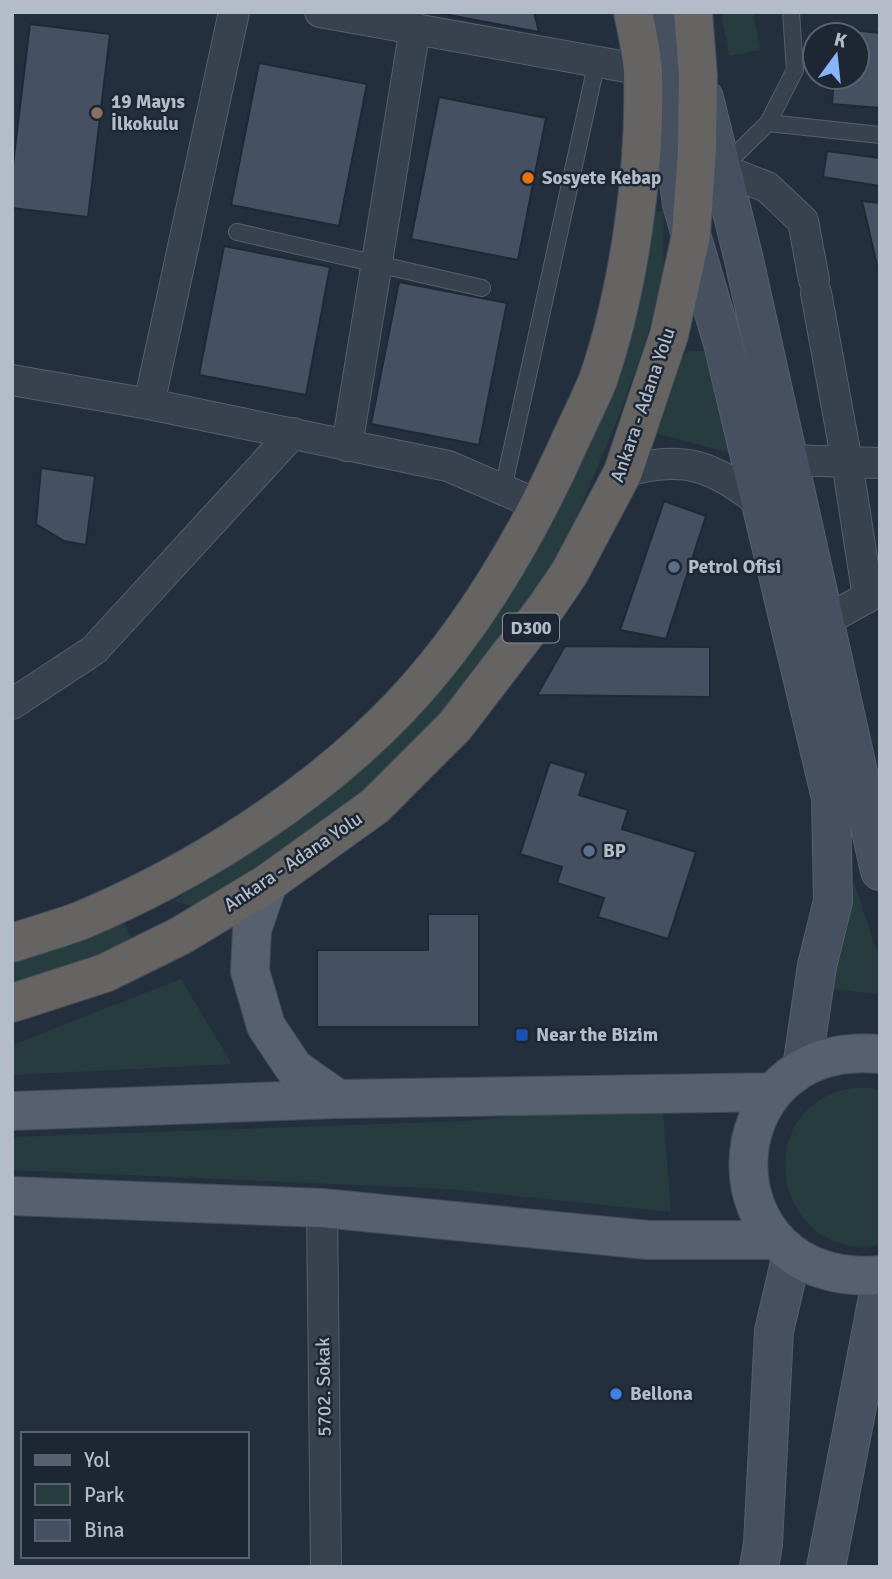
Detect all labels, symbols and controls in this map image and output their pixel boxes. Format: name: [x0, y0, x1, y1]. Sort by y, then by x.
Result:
north arrow: [801, 21, 871, 91]
text: K: [831, 27, 849, 54]
place label: 19 Mayıs İlkokulu: [111, 90, 185, 136]
marker: 19 Mayıs İlkokulu: [89, 105, 105, 121]
place label: Sosyete Kebap: [542, 166, 661, 190]
marker: Sosyete Kebap: [520, 170, 536, 186]
street label: Ankara - Adana Yolu: [605, 324, 681, 486]
place label: Petrol Ofisi: [688, 555, 781, 579]
marker: Petrol Ofisi: [666, 559, 682, 575]
road number: D300: [503, 614, 559, 642]
street label: Ankara - Adana Yolu: [219, 807, 367, 917]
place label: BP: [603, 839, 626, 863]
marker: BP: [581, 843, 597, 859]
place label: Near the Bizim: [536, 1023, 658, 1047]
marker: Near the Bizim: [514, 1027, 530, 1043]
street label: 5702. Sokak: [311, 1337, 337, 1437]
place label: Bellona: [630, 1382, 693, 1406]
marker: Bellona: [608, 1386, 624, 1402]
legend: [21, 1432, 248, 1558]
text: Yol: [84, 1447, 110, 1473]
text: Park: [84, 1482, 125, 1508]
text: Bina: [84, 1517, 125, 1543]

